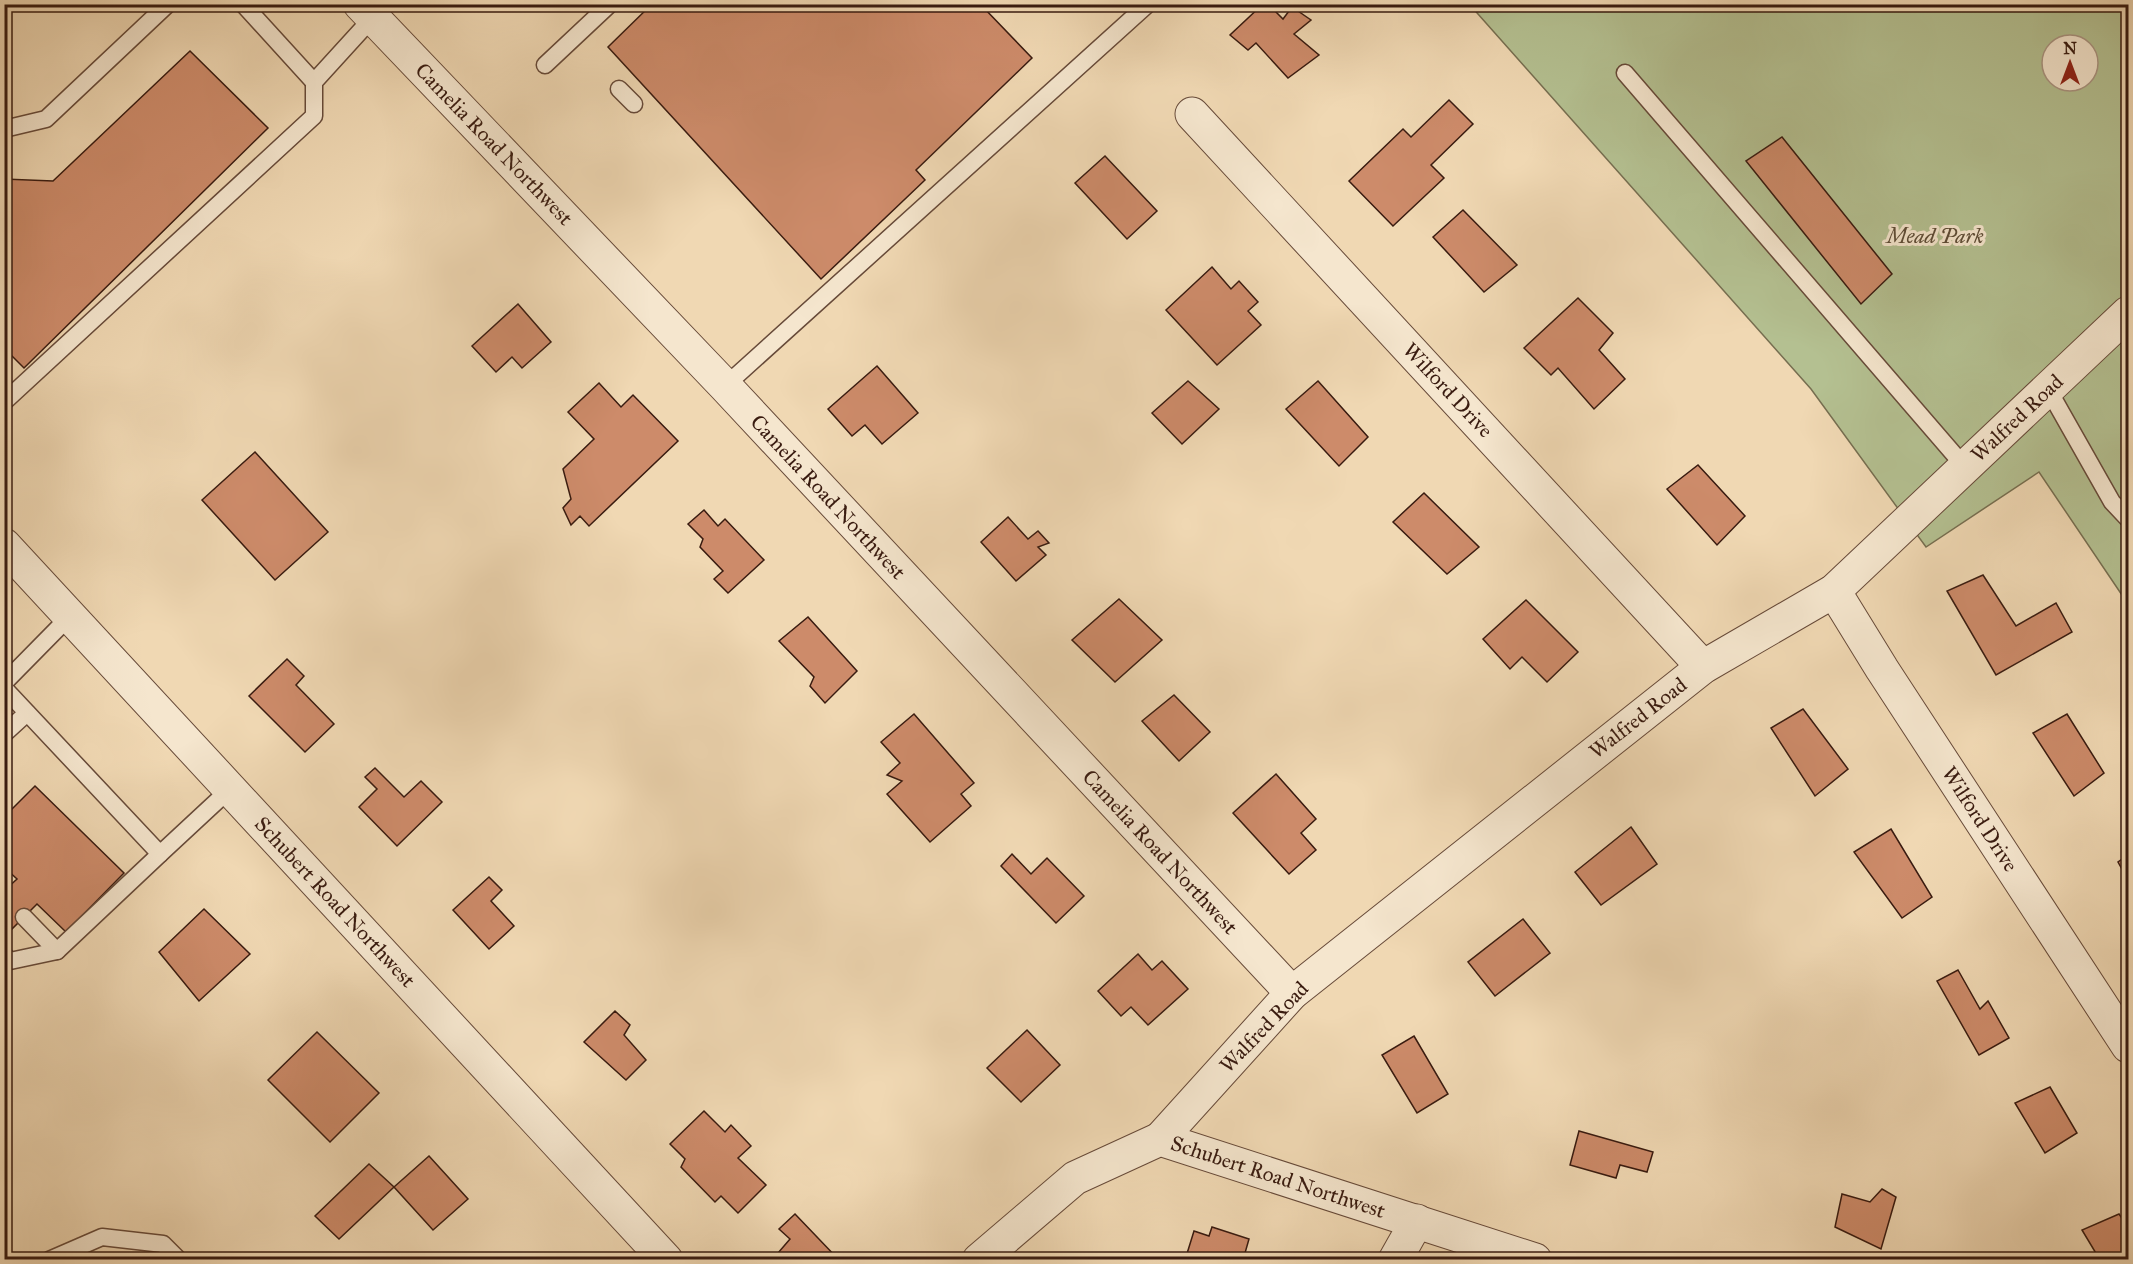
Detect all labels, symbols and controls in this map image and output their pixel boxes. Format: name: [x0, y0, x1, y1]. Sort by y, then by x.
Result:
north arrow: [2040, 33, 2100, 93]
text: N: [2063, 39, 2077, 58]
street label: Camelia Road Northwest: [410, 57, 579, 231]
park label: Mead Park: [1884, 223, 1984, 249]
street label: Wilford Drive: [1397, 337, 1499, 443]
street label: Walfred Road: [1965, 368, 2069, 467]
street label: Camelia Road Northwest: [745, 409, 912, 585]
street label: Walfred Road: [1584, 672, 1692, 764]
street label: Wilford Drive: [1936, 761, 2024, 877]
street label: Camelia Road Northwest: [1077, 764, 1244, 940]
street label: Schubert Road Northwest: [249, 811, 421, 993]
street label: Walfred Road: [1214, 976, 1314, 1078]
street label: Schubert Road Northwest: [1167, 1130, 1389, 1224]

